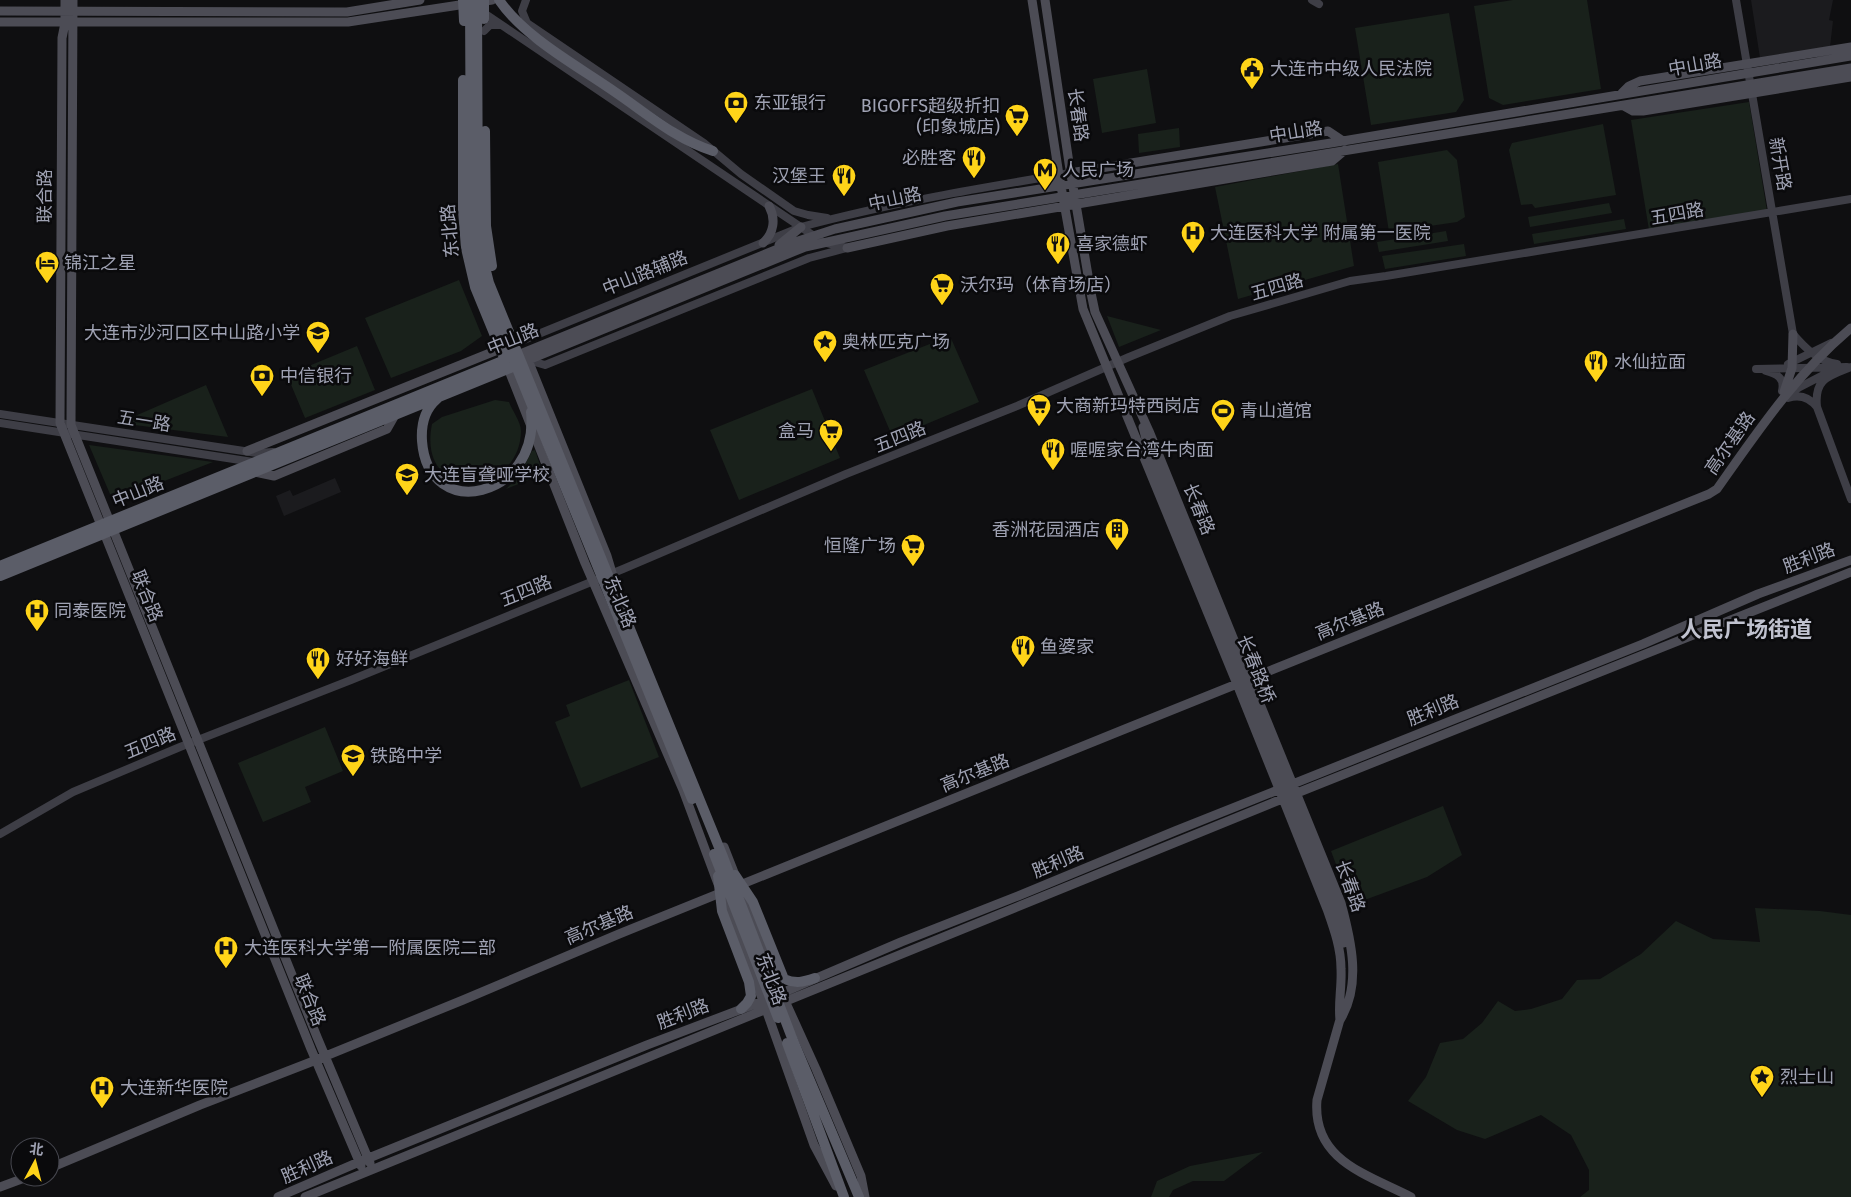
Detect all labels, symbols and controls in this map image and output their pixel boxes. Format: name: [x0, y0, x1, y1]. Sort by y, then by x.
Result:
street label: 中山路: [1667, 49, 1723, 81]
public building icon: 大连市中级人民法院: [1239, 56, 1265, 90]
place label: 大连市中级人民法院: [1270, 58, 1432, 80]
street label: 长春路: [1063, 87, 1093, 143]
bank icon: 东亚银行: [723, 90, 749, 124]
place label: 东亚银行: [754, 92, 826, 114]
place label: BIGOFFS超级折扣 (印象城店): [861, 95, 1000, 138]
supermarket icon: BIGOFFS超级折扣 (印象城店): [1004, 103, 1030, 137]
street label: 中山路: [1268, 117, 1324, 147]
street label: 新开路: [1764, 136, 1796, 192]
restaurant icon: 必胜客: [961, 145, 987, 179]
place label: 必胜客: [902, 147, 956, 169]
metro station icon: 人民广场: [1032, 157, 1058, 191]
place label: 人民广场: [1062, 159, 1134, 181]
restaurant icon: 汉堡王: [831, 163, 857, 197]
place label: 汉堡王: [772, 165, 826, 187]
street label: 联合路: [34, 169, 56, 223]
street label: 中山路: [866, 183, 924, 215]
street label: 五四路: [1649, 198, 1705, 230]
street label: 东北路: [437, 203, 463, 259]
hospital icon: 大连医科大学 附属第一医院: [1180, 220, 1206, 254]
place label: 大连医科大学 附属第一医院: [1210, 222, 1431, 244]
restaurant icon: 喜家德虾: [1045, 231, 1071, 265]
place label: 喜家德虾: [1076, 233, 1148, 255]
street label: 中山路辅路: [599, 246, 691, 300]
hotel icon: 锦江之星: [34, 250, 60, 284]
place label: 锦江之星: [64, 252, 136, 274]
street label: 五四路: [1248, 269, 1306, 305]
supermarket icon: 沃尔玛（体育场店）: [929, 272, 955, 306]
place label: 沃尔玛（体育场店）: [960, 274, 1122, 296]
street label: 中山路: [484, 319, 542, 359]
school or university icon: 大连市沙河口区中山路小学: [305, 320, 331, 354]
place label: 大连市沙河口区中山路小学: [84, 322, 300, 344]
place icon: 奥林匹克广场: [812, 329, 838, 363]
place label: 奥林匹克广场: [842, 331, 950, 353]
restaurant icon: 水仙拉面: [1583, 349, 1609, 383]
place label: 水仙拉面: [1614, 351, 1686, 373]
bank icon: 中信银行: [249, 363, 275, 397]
place label: 中信银行: [280, 365, 352, 387]
supermarket icon: 大商新玛特西岗店: [1026, 393, 1052, 427]
place label: 大商新玛特西岗店: [1056, 395, 1200, 417]
sports icon: 青山道馆: [1210, 398, 1236, 432]
place label: 青山道馆: [1240, 400, 1312, 422]
street label: 五一路: [116, 406, 172, 436]
street label: 高尔基路: [1700, 407, 1760, 479]
street label: 五四路: [871, 417, 929, 457]
supermarket icon: 盒马: [818, 418, 844, 452]
place label: 盒马: [778, 420, 814, 442]
restaurant icon: 喔喔家台湾牛肉面: [1040, 437, 1066, 471]
place label: 喔喔家台湾牛肉面: [1070, 439, 1214, 461]
school or university icon: 大连盲聋哑学校: [394, 462, 420, 496]
place label: 大连盲聋哑学校: [424, 464, 550, 486]
street label: 中山路: [109, 472, 167, 512]
street label: 长春路: [1179, 480, 1219, 538]
building icon: 香洲花园酒店: [1104, 517, 1130, 551]
place label: 香洲花园酒店: [992, 519, 1100, 541]
supermarket icon: 恒隆广场: [900, 533, 926, 567]
place label: 恒隆广场: [824, 535, 896, 557]
street label: 胜利路: [1780, 538, 1838, 578]
street label: 联合路: [127, 567, 167, 625]
street label: 五四路: [497, 571, 555, 611]
street label: 东北路: [599, 573, 641, 631]
street label: 高尔基路: [1313, 597, 1387, 645]
hospital icon: 同泰医院: [24, 598, 50, 632]
place label: 同泰医院: [54, 600, 126, 622]
district label: 人民广场街道: [1680, 616, 1812, 643]
street label: 长春路桥: [1232, 632, 1280, 706]
restaurant icon: 鱼婆家: [1010, 634, 1036, 668]
place label: 鱼婆家: [1040, 636, 1094, 658]
restaurant icon: 好好海鲜: [305, 646, 331, 680]
place label: 好好海鲜: [336, 648, 408, 670]
street label: 胜利路: [1404, 690, 1462, 730]
street label: 五四路: [121, 722, 179, 764]
school or university icon: 铁路中学: [340, 743, 366, 777]
place label: 铁路中学: [370, 745, 442, 767]
street label: 高尔基路: [938, 749, 1012, 797]
street label: 胜利路: [1029, 841, 1087, 883]
street label: 长春路: [1330, 857, 1370, 915]
street label: 高尔基路: [562, 901, 636, 949]
hospital icon: 大连医科大学第一附属医院二部: [213, 935, 239, 969]
place label: 大连医科大学第一附属医院二部: [244, 937, 496, 959]
street label: 东北路: [751, 950, 791, 1008]
street label: 联合路: [290, 971, 330, 1029]
street label: 胜利路: [654, 994, 712, 1034]
place icon: 烈士山: [1749, 1064, 1775, 1098]
place label: 烈士山: [1780, 1066, 1834, 1088]
hospital icon: 大连新华医院: [89, 1075, 115, 1109]
place label: 大连新华医院: [120, 1077, 228, 1099]
north arrow: [10, 1137, 60, 1187]
text: 北: [29, 1140, 45, 1159]
street label: 胜利路: [278, 1146, 336, 1188]

